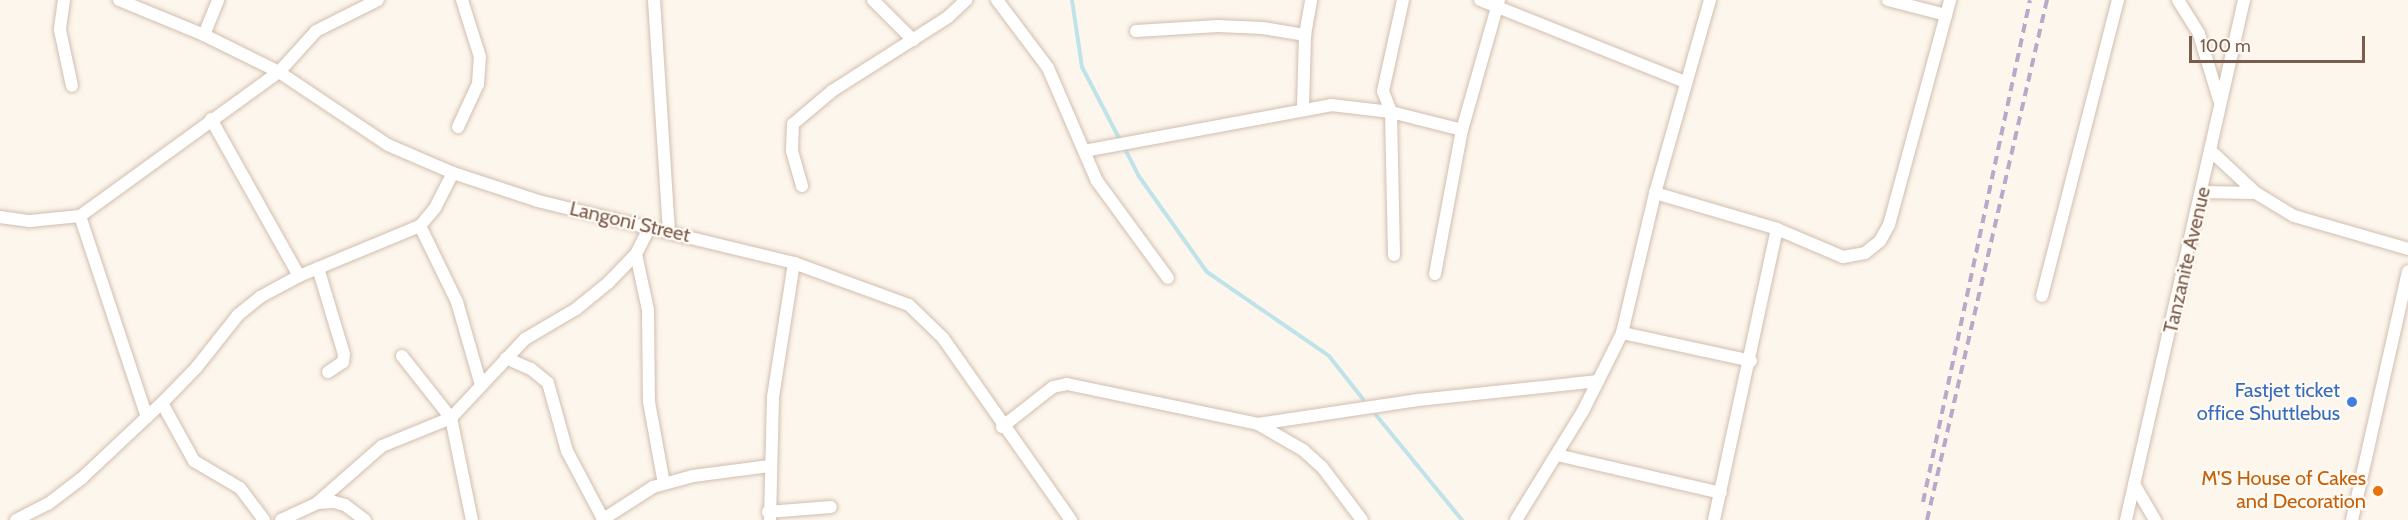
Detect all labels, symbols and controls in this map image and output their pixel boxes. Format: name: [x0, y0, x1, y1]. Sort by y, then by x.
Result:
scale bar: [2192, 24, 2368, 62]
text: 100 m: [2200, 35, 2251, 57]
street label: Tanzanite Avenue: [2158, 184, 2216, 336]
street label: Langoni Street: [567, 196, 693, 248]
place label: Fastjet ticket office Shuttlebus: [2197, 378, 2340, 425]
marker: Fastjet ticket office Shuttlebus: [2345, 395, 2359, 409]
place label: M'S House of Cakes and Decoration: [2201, 467, 2366, 514]
marker: M'S House of Cakes and Decoration: [2371, 484, 2385, 498]

